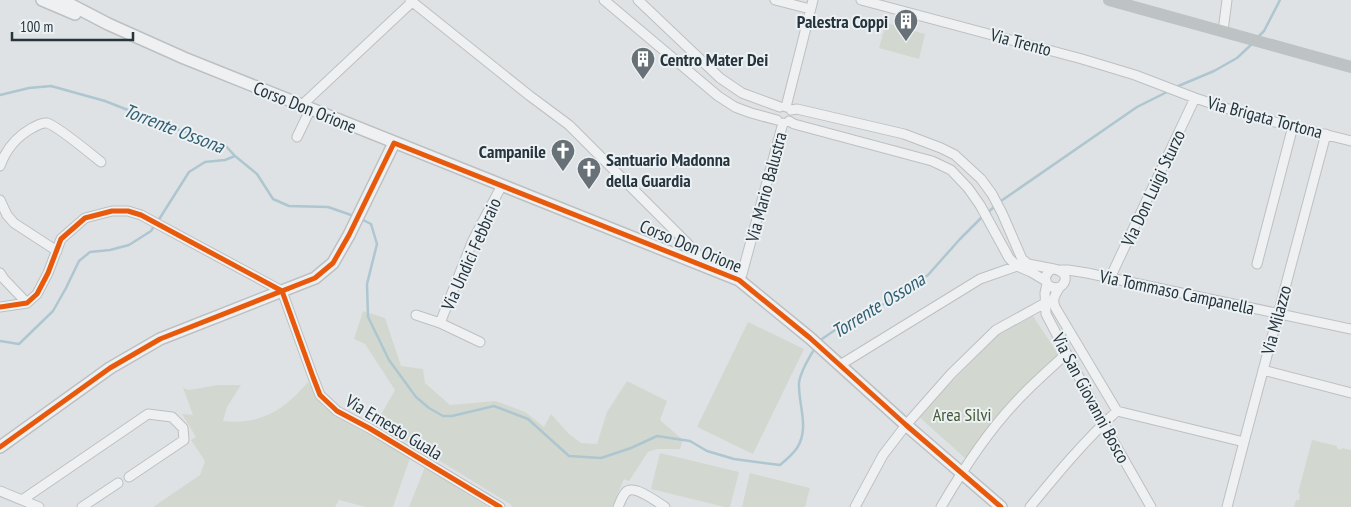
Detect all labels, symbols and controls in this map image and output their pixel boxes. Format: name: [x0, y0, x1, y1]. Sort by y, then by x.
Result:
building icon: Palestra Coppi: [893, 8, 919, 42]
scale bar: [12, 10, 134, 42]
place label: Palestra Coppi: [797, 10, 888, 33]
text: 100 m: [20, 17, 53, 36]
street label: Via Trento: [987, 23, 1054, 61]
building icon: Centro Mater Dei: [630, 46, 656, 80]
place label: Centro Mater Dei: [660, 48, 768, 71]
street label: Corso Don Orione: [250, 76, 360, 138]
street label: Via Brigata Tortona: [1204, 90, 1325, 143]
water label: Torrente Ossona: [120, 98, 229, 159]
street label: Via Don Luigi Sturzo: [1116, 126, 1190, 251]
street label: Via Mario Balustra: [740, 129, 792, 246]
church icon: Campanile: [550, 138, 576, 172]
place label: Campanile: [479, 140, 546, 163]
place label: Santuario Madonna della Guardia: [606, 148, 730, 192]
church icon: Santuario Madonna della Guardia: [576, 156, 602, 190]
street label: Via Undici Febbraio: [436, 194, 506, 315]
street label: Corso Don Orione: [636, 214, 746, 278]
street label: Via Tommaso Campanella: [1096, 264, 1257, 320]
water label: Torrente Ossona: [827, 266, 930, 343]
street label: Via Milazzo: [1256, 283, 1296, 358]
street label: Via San Giovanni Bosco: [1047, 328, 1135, 467]
street label: Via Ernesto Guala: [341, 389, 447, 465]
park label: Area Silvi: [933, 403, 991, 426]

